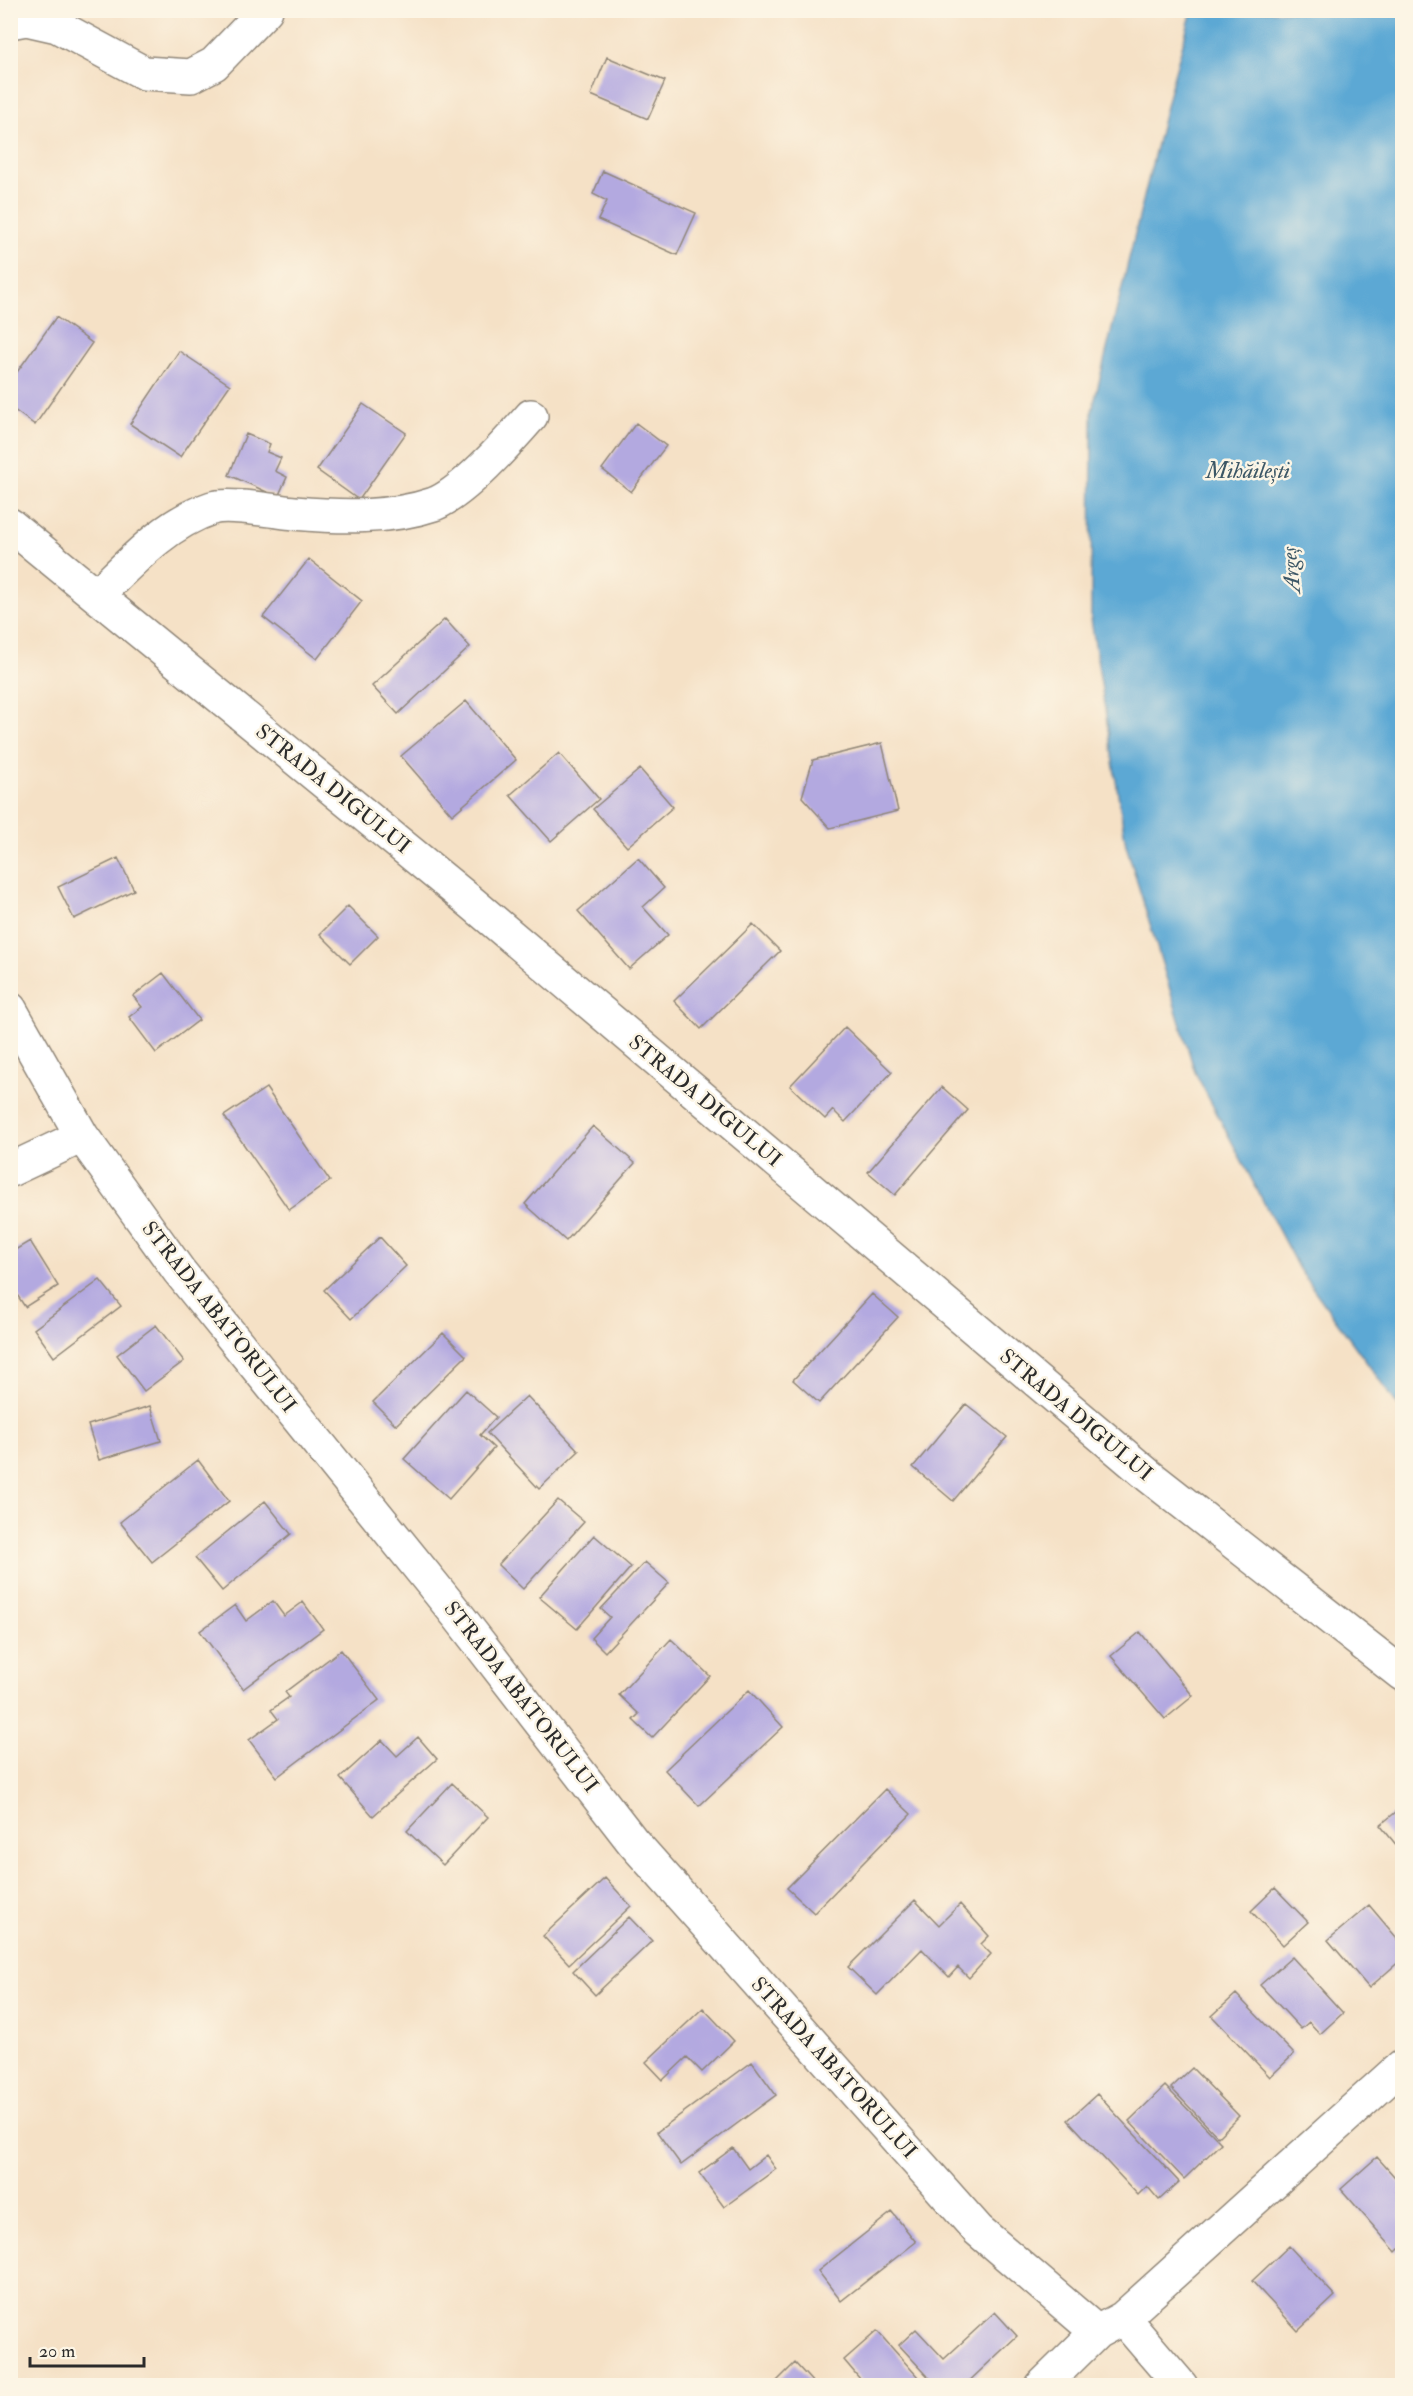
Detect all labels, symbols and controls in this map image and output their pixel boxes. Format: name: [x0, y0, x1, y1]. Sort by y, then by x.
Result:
water label: Mihăilești: [1204, 457, 1290, 485]
water label: Argeș: [1275, 545, 1307, 596]
street label: STRADA DIGULUI: [250, 718, 416, 860]
street label: STRADA DIGULUI: [623, 1029, 787, 1173]
street label: STRADA ABATORULUI: [136, 1216, 302, 1418]
street label: STRADA DIGULUI: [994, 1343, 1158, 1487]
street label: STRADA ABATORULUI: [438, 1596, 604, 1798]
street label: STRADA ABATORULUI: [745, 1971, 923, 2165]
scale bar: [30, 2330, 144, 2368]
text: 20 m: [39, 2340, 75, 2363]

